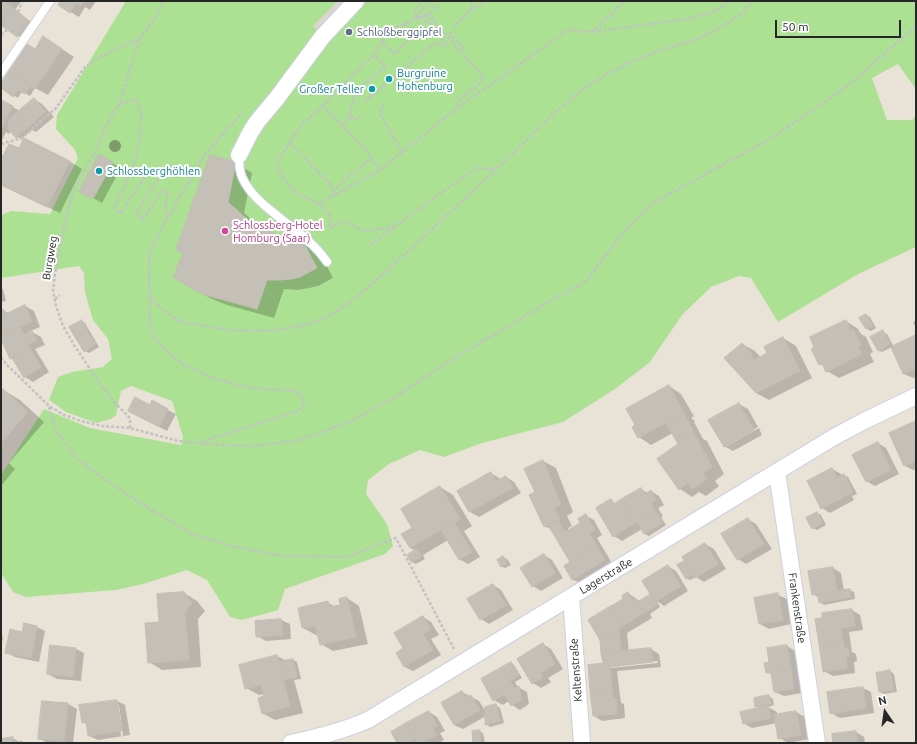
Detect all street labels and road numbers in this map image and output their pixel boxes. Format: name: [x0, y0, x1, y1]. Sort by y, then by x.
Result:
street label: Burgweg: [40, 235, 60, 281]
street label: Lagerstraße: [577, 555, 635, 597]
street label: Frankenstraße: [786, 572, 808, 644]
street label: Keltenstraße: [567, 638, 585, 702]

